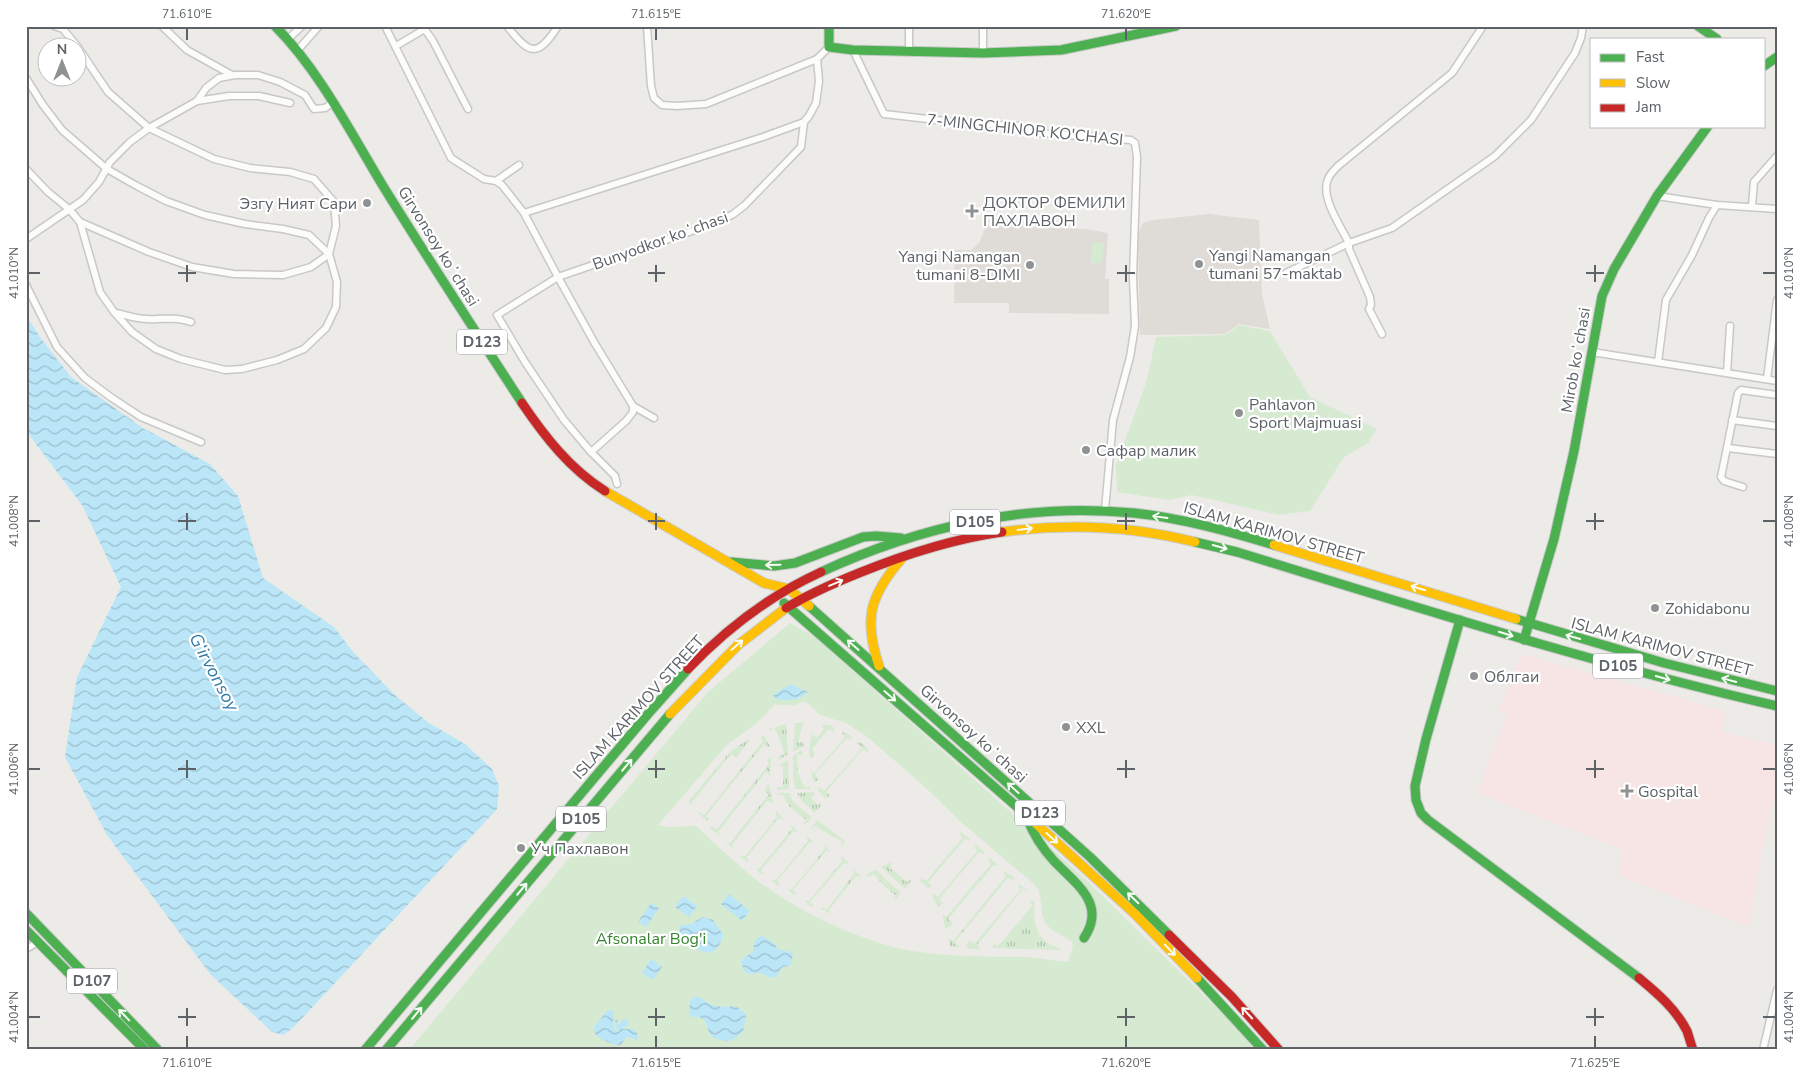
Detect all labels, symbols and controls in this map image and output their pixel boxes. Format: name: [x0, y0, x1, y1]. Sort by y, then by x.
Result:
text: 71.610°E: [162, 6, 212, 22]
text: 71.615°E: [631, 6, 681, 22]
text: 71.620°E: [1101, 6, 1151, 22]
north arrow: [38, 38, 88, 88]
legend: [1590, 38, 1766, 128]
text: N: [57, 40, 67, 59]
text: Fast: [1636, 47, 1665, 67]
text: Slow: [1636, 73, 1671, 93]
text: Jam: [1635, 97, 1662, 117]
street label: 7-MINGCHINOR KO'CHASI: [926, 109, 1124, 151]
street label: Girvonsoy koʻchasi: [392, 182, 484, 311]
place label: ДОКТОР ФЕМИЛИ ПАХЛАВОН: [983, 192, 1126, 232]
place label: Эзгу Ният Сари: [239, 193, 357, 215]
marker: Эзгу Ният Сари: [361, 197, 373, 209]
marker: ДОКТОР ФЕМИЛИ ПАХЛАВОН: [965, 204, 979, 218]
street label: Bunyodkor koʻchasi: [590, 206, 731, 276]
place label: Yangi Namangan tumani 57-maktab: [1208, 245, 1342, 285]
place label: Yangi Namangan tumani 8-DIMI: [897, 246, 1020, 286]
text: 41.010°N: [6, 247, 22, 299]
text: 41.010°N: [1781, 247, 1797, 299]
marker: Yangi Namangan tumani 57-maktab: [1193, 258, 1205, 270]
marker: Yangi Namangan tumani 8-DIMI: [1024, 259, 1036, 271]
street label: Mirob koʻchasi: [1556, 306, 1596, 414]
road number: D123: [457, 330, 507, 354]
place label: Pahlavon Sport Majmuasi: [1249, 394, 1361, 434]
marker: Pahlavon Sport Majmuasi: [1233, 407, 1245, 419]
place label: Сафар малик: [1096, 440, 1197, 462]
marker: Сафар малик: [1080, 444, 1092, 456]
text: 41.008°N: [6, 495, 22, 547]
text: 41.008°N: [1781, 495, 1797, 547]
street label: ISLAM KARIMOV STREET: [1181, 497, 1367, 569]
road number: D105: [950, 510, 1000, 534]
one-way arrow: [1152, 512, 1168, 522]
one-way arrow: [1016, 524, 1032, 534]
one-way arrow: [1212, 543, 1228, 553]
one-way arrow: [765, 560, 782, 570]
one-way arrow: [828, 577, 843, 587]
one-way arrow: [1410, 583, 1426, 593]
place label: Zohidabonu: [1665, 598, 1750, 620]
marker: Zohidabonu: [1649, 602, 1661, 614]
street label: ISLAM KARIMOV STREET: [1569, 612, 1755, 682]
water label: G‘irvonsoy: [183, 629, 245, 716]
one-way arrow: [1498, 630, 1514, 640]
street label: ISLAM KARIMOV STREET: [568, 631, 710, 784]
one-way arrow: [1565, 631, 1581, 641]
one-way arrow: [846, 639, 859, 650]
one-way arrow: [731, 640, 744, 651]
road number: D105: [1593, 654, 1643, 678]
place label: Облгаи: [1484, 666, 1539, 688]
marker: Облгаи: [1468, 670, 1480, 682]
one-way arrow: [1654, 674, 1670, 684]
one-way arrow: [1722, 675, 1738, 684]
street label: Girvonsoy koʻchasi: [915, 680, 1032, 788]
one-way arrow: [884, 691, 897, 702]
place label: XXL: [1076, 717, 1106, 739]
marker: XXL: [1060, 721, 1072, 733]
text: 41.006°N: [6, 743, 22, 795]
text: 41.006°N: [1781, 743, 1797, 795]
one-way arrow: [622, 758, 633, 771]
place label: Gospital: [1638, 781, 1698, 803]
one-way arrow: [1006, 782, 1019, 794]
marker: Gospital: [1620, 784, 1634, 798]
road number: D123: [1015, 800, 1065, 826]
road number: D105: [556, 806, 606, 832]
one-way arrow: [1045, 832, 1058, 844]
place label: Уч Пахлавон: [530, 838, 629, 860]
marker: Уч Пахлавон: [515, 842, 527, 854]
one-way arrow: [517, 882, 528, 895]
one-way arrow: [1126, 892, 1139, 904]
park label: Afsonalar Bog'i: [596, 928, 706, 950]
one-way arrow: [1164, 944, 1176, 956]
road number: D107: [67, 968, 117, 994]
text: 41.004°N: [6, 991, 22, 1043]
text: 41.004°N: [1781, 991, 1797, 1043]
one-way arrow: [412, 1006, 423, 1019]
one-way arrow: [1241, 1007, 1253, 1020]
one-way arrow: [118, 1008, 130, 1021]
text: 71.610°E: [162, 1055, 212, 1071]
text: 71.615°E: [631, 1055, 681, 1071]
text: 71.620°E: [1101, 1055, 1151, 1071]
text: 71.625°E: [1570, 1055, 1620, 1071]

